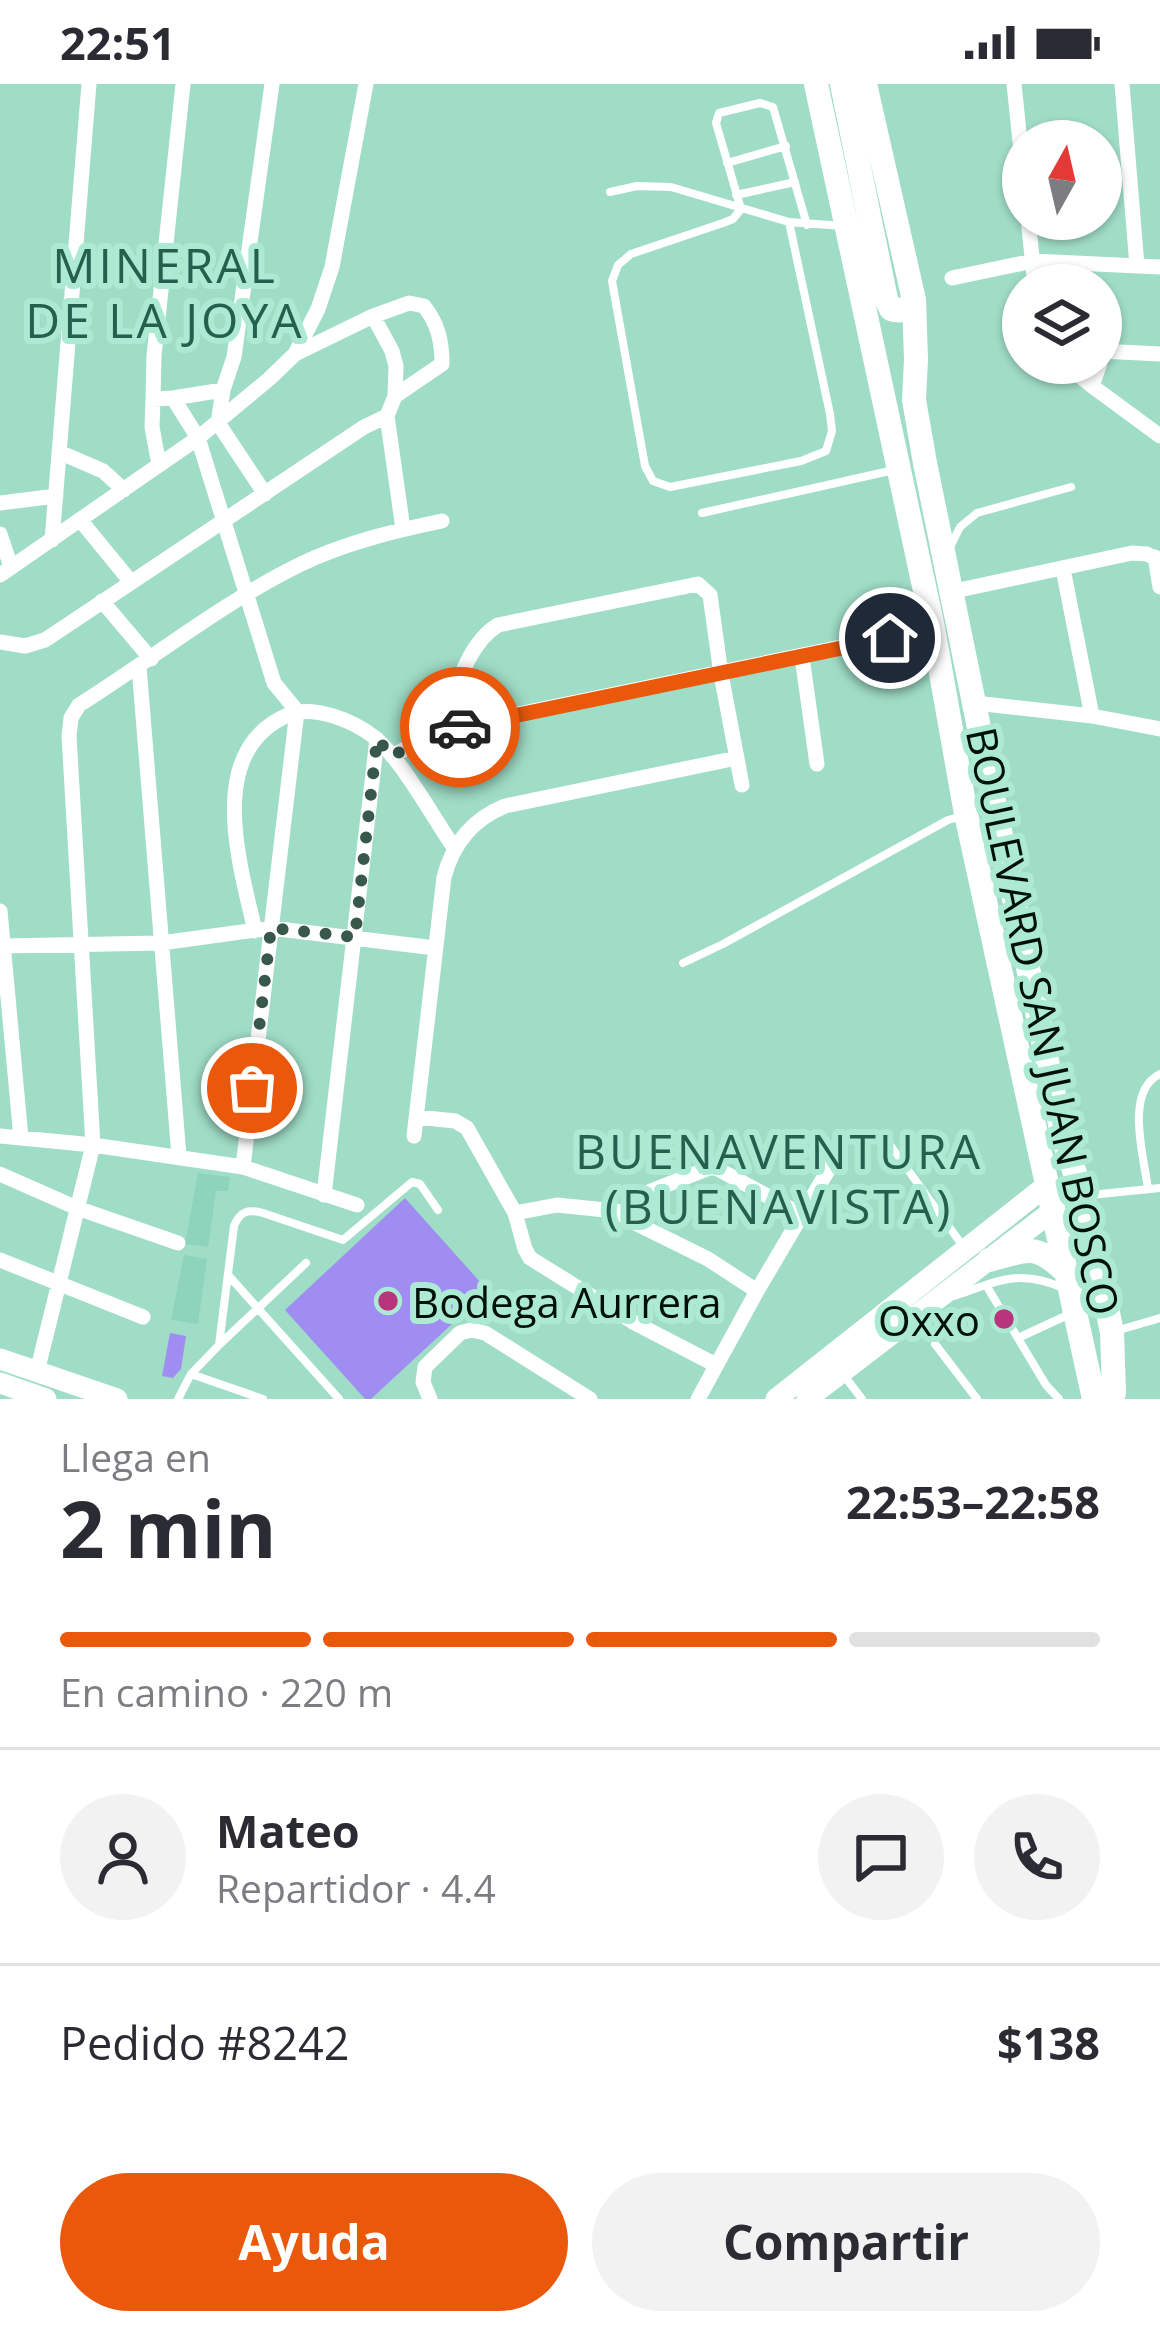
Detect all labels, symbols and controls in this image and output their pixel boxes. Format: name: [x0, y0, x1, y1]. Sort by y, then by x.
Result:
text: 22:51: [60, 12, 176, 73]
north arrow: [1002, 120, 1122, 240]
map controls: [1002, 120, 1122, 384]
district label: MINERAL DE LA JOYA: [25, 232, 305, 352]
button: layers: [1002, 264, 1122, 384]
pin: [839, 587, 941, 689]
icon: home: [857, 605, 923, 671]
courier: [400, 667, 520, 787]
icon: car: [427, 694, 493, 760]
street label: BOULEVARD SAN JUAN BOSCO: [954, 722, 1134, 1320]
pin: [201, 1037, 303, 1139]
icon: bag: [219, 1055, 285, 1121]
district label: BUENAVENTURA (BUENAVISTA): [575, 1118, 983, 1238]
place label: Bodega Aurrera: [412, 1273, 721, 1330]
marker: Bodega Aurrera: [375, 1288, 401, 1314]
place label: Oxxo: [878, 1291, 980, 1348]
marker: Oxxo: [991, 1306, 1017, 1332]
text: Llega en: [60, 1430, 211, 1483]
text: 22:53–22:58: [846, 1471, 1100, 1532]
text: 2 min: [60, 1475, 277, 1581]
text: En camino · 220 m: [60, 1665, 393, 1718]
button: person: [60, 1794, 186, 1920]
button: chat: [818, 1794, 944, 1920]
button: phone: [974, 1794, 1100, 1920]
text: Mateo: [216, 1800, 360, 1861]
text: Repartidor · 4.4: [216, 1861, 496, 1914]
text: Pedido #8242: [60, 2012, 350, 2073]
text: $138: [997, 2012, 1100, 2073]
button: Ayuda: [60, 2173, 568, 2311]
button: Compartir: [592, 2173, 1100, 2311]

